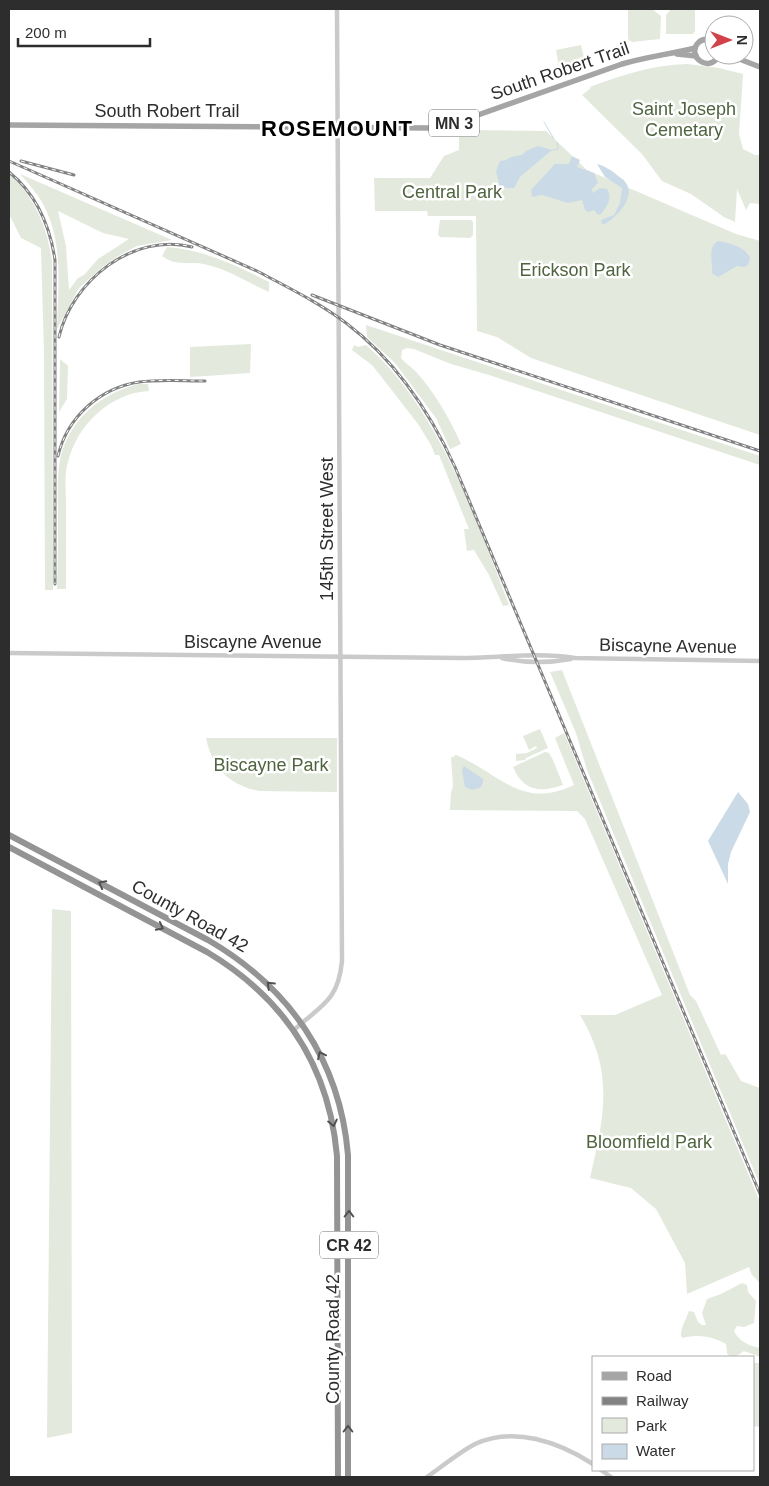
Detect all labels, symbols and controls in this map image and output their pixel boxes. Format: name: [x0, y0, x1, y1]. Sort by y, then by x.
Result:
scale bar: [18, 15, 150, 47]
north arrow: [704, 15, 754, 65]
text: 200 m: [25, 24, 67, 41]
text: N: [734, 35, 750, 45]
street label: South Robert Trail: [488, 38, 632, 104]
park label: Saint Joseph Cemetary: [632, 99, 736, 140]
street label: South Robert Trail: [94, 101, 240, 121]
road number: MN 3: [429, 110, 479, 136]
district label: ROSEMOUNT: [261, 116, 413, 141]
park label: Central Park: [402, 182, 503, 202]
park label: Erickson Park: [519, 260, 632, 280]
street label: 145th Street West: [317, 457, 337, 601]
street label: Biscayne Avenue: [184, 632, 322, 652]
street label: Biscayne Avenue: [599, 635, 737, 657]
park label: Biscayne Park: [213, 755, 330, 775]
street label: County Road 42: [128, 876, 252, 956]
one-way arrow: [98, 880, 107, 890]
one-way arrow: [155, 921, 164, 931]
one-way arrow: [267, 982, 276, 991]
one-way arrow: [317, 1051, 327, 1060]
one-way arrow: [327, 1118, 337, 1127]
park label: Bloomfield Park: [586, 1132, 713, 1152]
one-way arrow: [344, 1209, 354, 1217]
road number: CR 42: [320, 1232, 378, 1258]
street label: County Road 42: [323, 1274, 343, 1404]
legend: [592, 1356, 754, 1471]
text: Road: [636, 1367, 672, 1384]
text: Railway: [636, 1392, 689, 1409]
text: Park: [636, 1417, 667, 1434]
one-way arrow: [343, 1424, 353, 1432]
text: Water: [636, 1442, 675, 1459]

